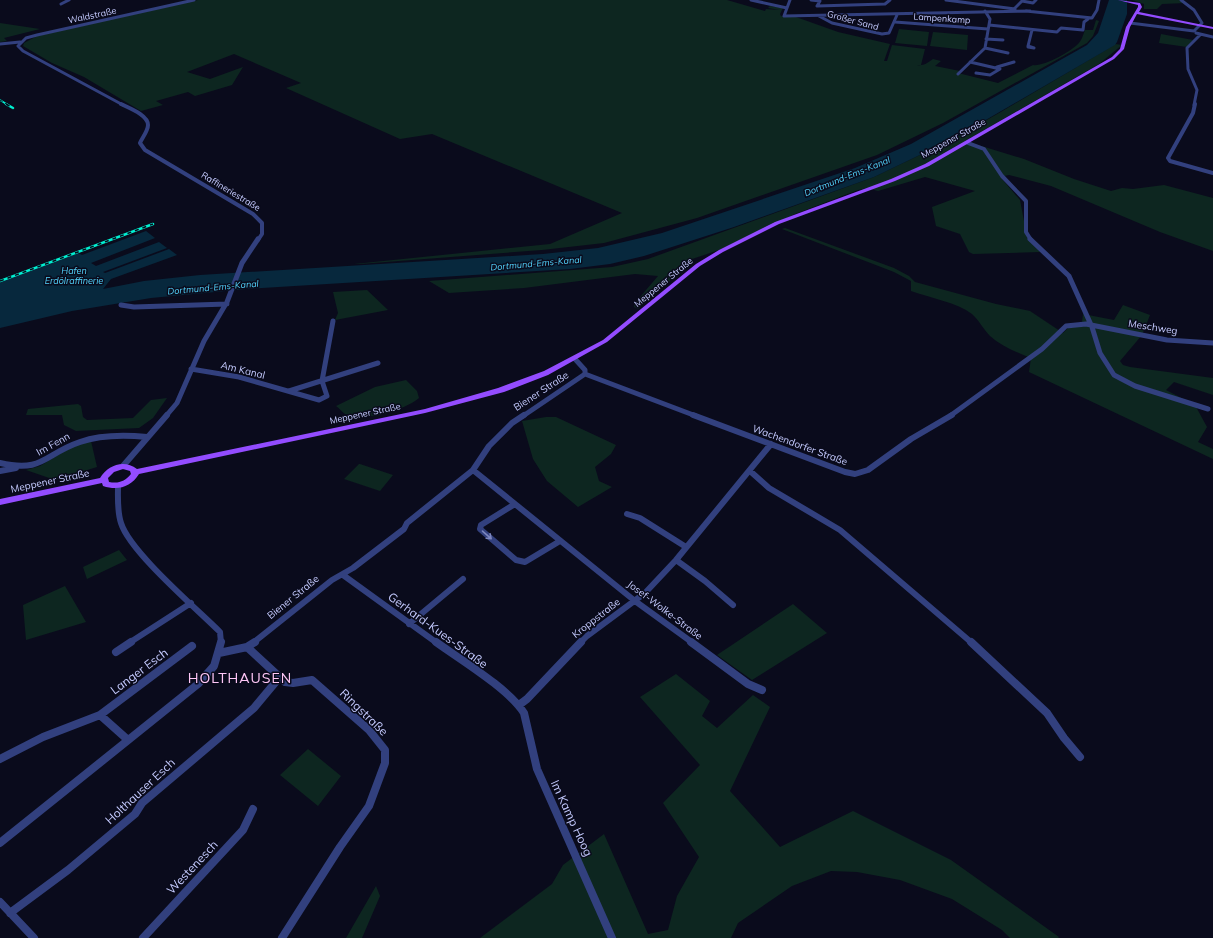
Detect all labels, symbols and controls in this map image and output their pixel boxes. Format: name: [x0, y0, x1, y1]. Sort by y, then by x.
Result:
street label: Waldstraße: [67, 4, 117, 25]
street label: Großer Sand: [826, 8, 880, 32]
street label: Lampenkamp: [913, 11, 971, 25]
street label: Meppener Straße: [919, 116, 987, 160]
water label: Dortmund-Ems-Kanal: [802, 153, 892, 198]
street label: Raffineriestraße: [199, 169, 263, 213]
water label: Dortmund-Ems-Kanal: [490, 253, 583, 272]
street label: Meppener Straße: [632, 255, 695, 309]
water label: Hafen Erdölraffinerie: [45, 265, 103, 286]
water label: Dortmund-Ems-Kanal: [167, 277, 260, 296]
street label: Meschweg: [1127, 317, 1179, 337]
street label: Am Kanal: [219, 358, 267, 382]
street label: Biener Straße: [511, 368, 571, 414]
street label: Meppener Straße: [329, 400, 401, 426]
street label: Wachendorfer Straße: [751, 422, 849, 468]
street label: Im Fenn: [34, 429, 72, 459]
street label: Meppener Straße: [9, 466, 91, 496]
one-way arrow: [481, 530, 492, 539]
street label: Biener Straße: [264, 572, 322, 622]
street label: Josef-Wolke-Straße: [625, 577, 705, 643]
street label: Gerhard-Kues-Straße: [385, 589, 491, 671]
street label: Kroppstraße: [569, 595, 623, 641]
street label: Langer Esch: [107, 645, 171, 697]
district label: HOLTHAUSEN: [188, 669, 292, 687]
street label: Ringstraße: [337, 685, 391, 739]
street label: Holthauser Esch: [102, 755, 178, 827]
street label: Im Kamp Hoog: [548, 777, 596, 859]
street label: Westenesch: [163, 837, 221, 897]

